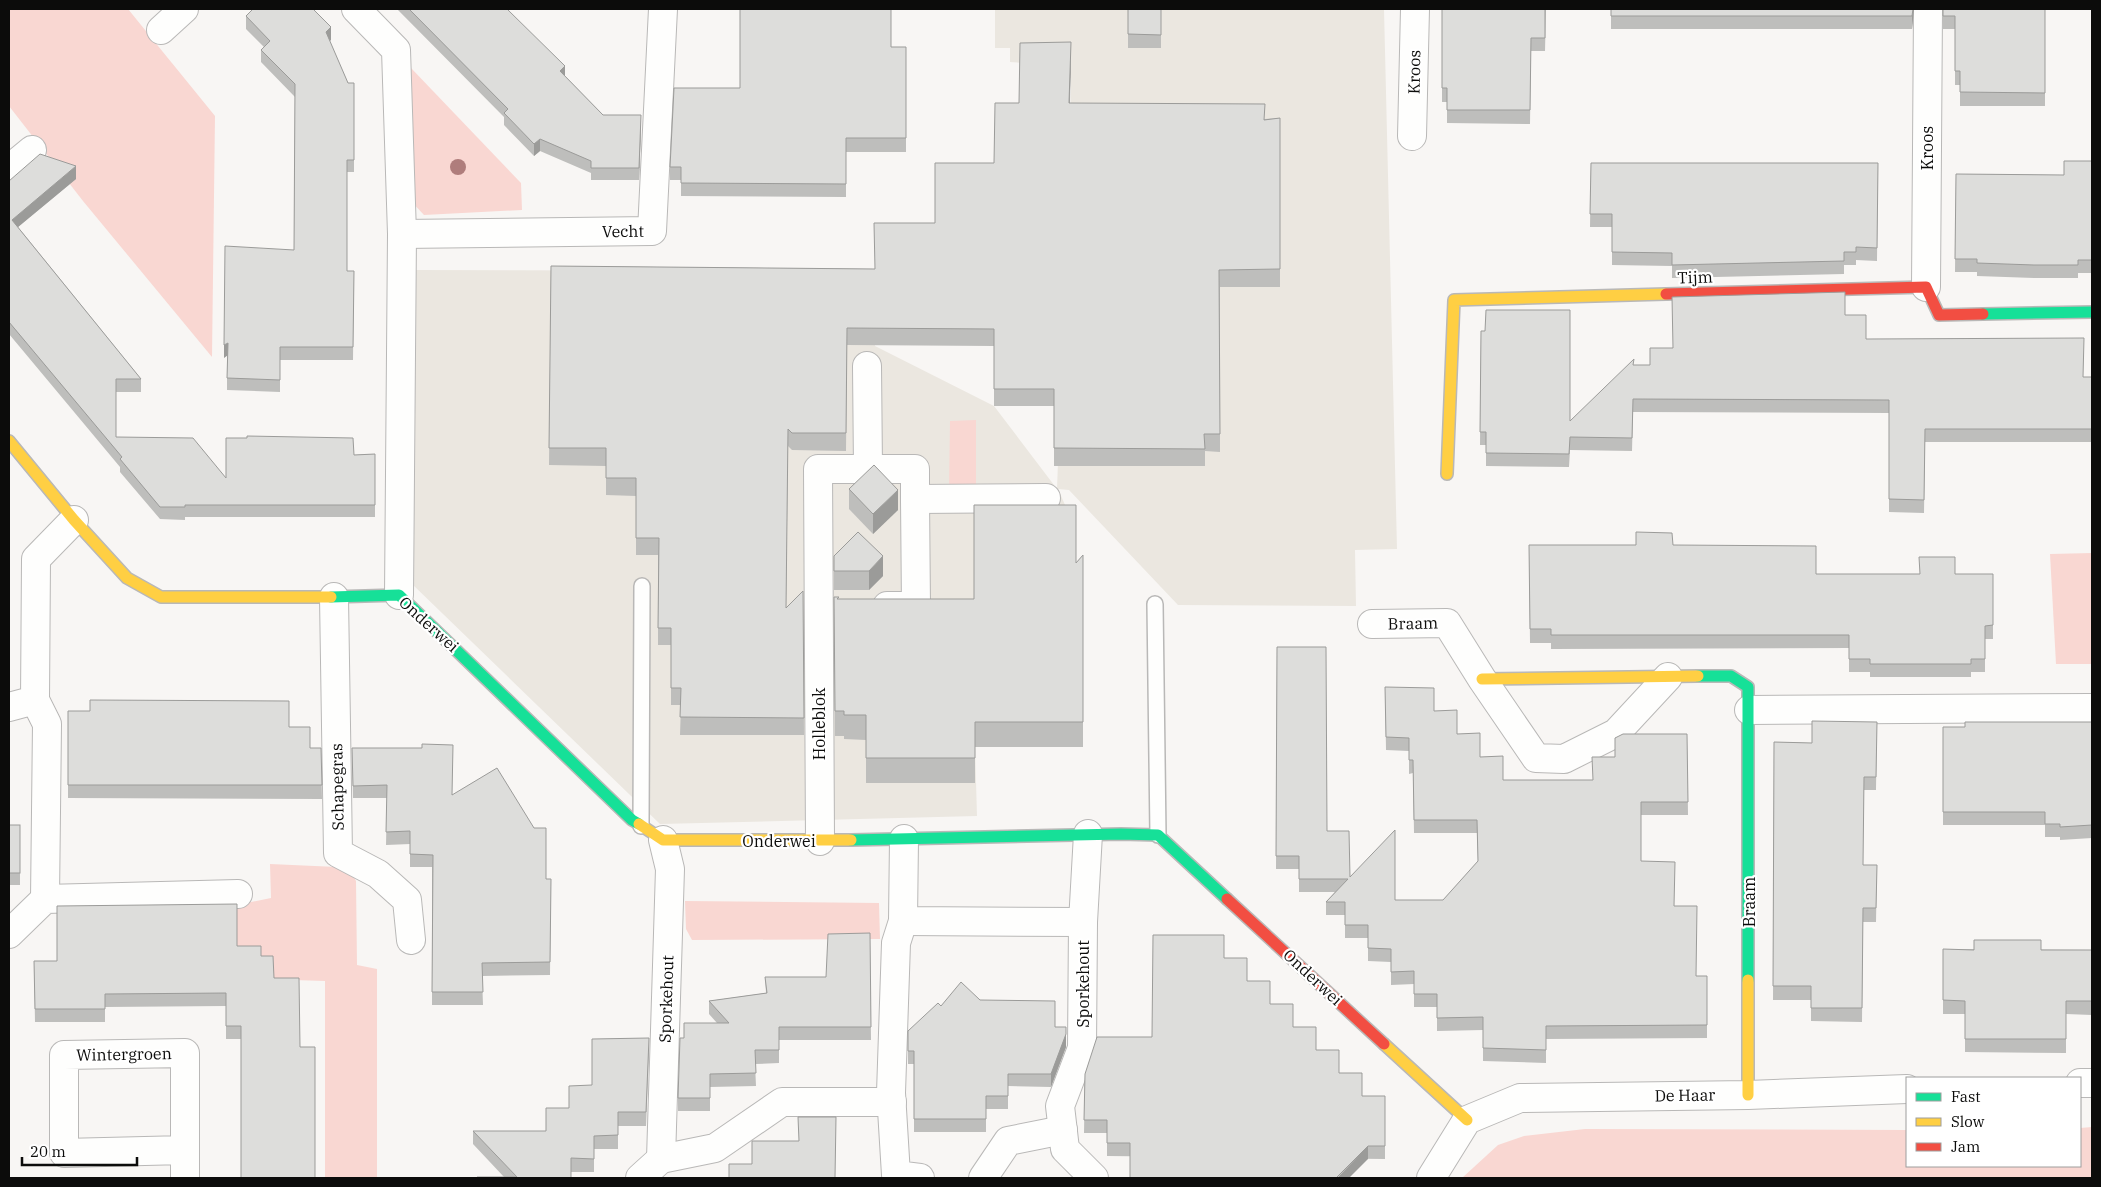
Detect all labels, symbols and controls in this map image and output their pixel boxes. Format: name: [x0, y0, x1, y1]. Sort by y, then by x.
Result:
street label: Kroos: [1404, 50, 1424, 94]
street label: Kroos: [1917, 126, 1937, 170]
street label: Vecht: [602, 221, 645, 241]
street label: Tijm: [1677, 266, 1713, 288]
street label: Onderwei: [395, 592, 463, 656]
street label: Braam: [1388, 613, 1438, 633]
street label: Holleblok: [809, 687, 829, 760]
street label: Schapegras: [326, 743, 348, 831]
street label: Onderwei: [742, 831, 816, 851]
street label: Braam: [1739, 877, 1759, 927]
street label: Sporkehout: [1073, 940, 1093, 1028]
street label: Onderwei: [1279, 945, 1347, 1009]
street label: Sporkehout: [654, 955, 678, 1043]
street label: Wintergroen: [76, 1043, 172, 1065]
legend: [1906, 1077, 2081, 1167]
street label: De Haar: [1654, 1084, 1716, 1106]
text: Fast: [1951, 1087, 1981, 1106]
text: Slow: [1951, 1112, 1985, 1131]
scale bar: [22, 1134, 138, 1166]
text: Jam: [1951, 1137, 1980, 1156]
text: 20 m: [30, 1142, 66, 1161]

